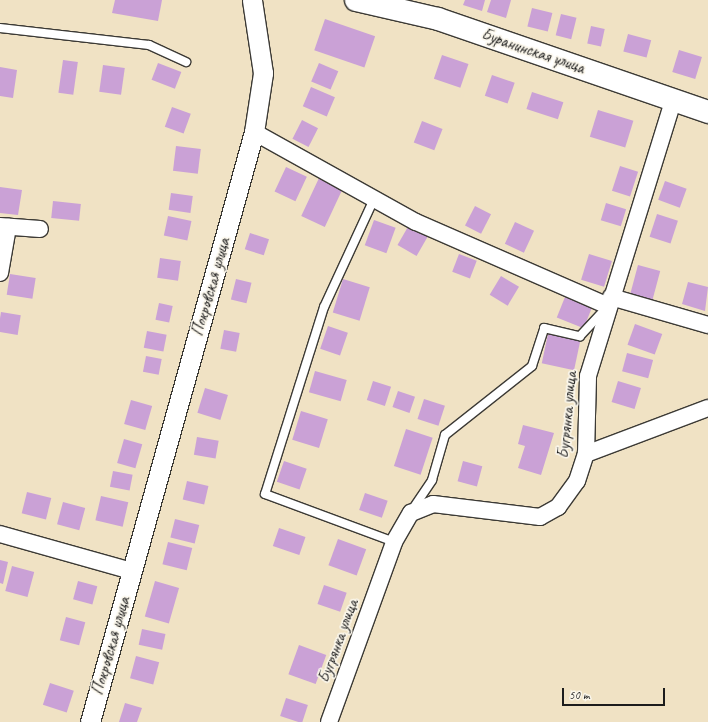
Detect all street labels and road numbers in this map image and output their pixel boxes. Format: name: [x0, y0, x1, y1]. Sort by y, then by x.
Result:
street label: Буранинская улица: [478, 24, 588, 78]
street label: Покровская улица: [187, 235, 235, 339]
street label: Бугрянка улица: [553, 370, 581, 460]
street label: Покровская улица: [87, 594, 135, 698]
street label: Бугрянка улица: [313, 596, 363, 686]

